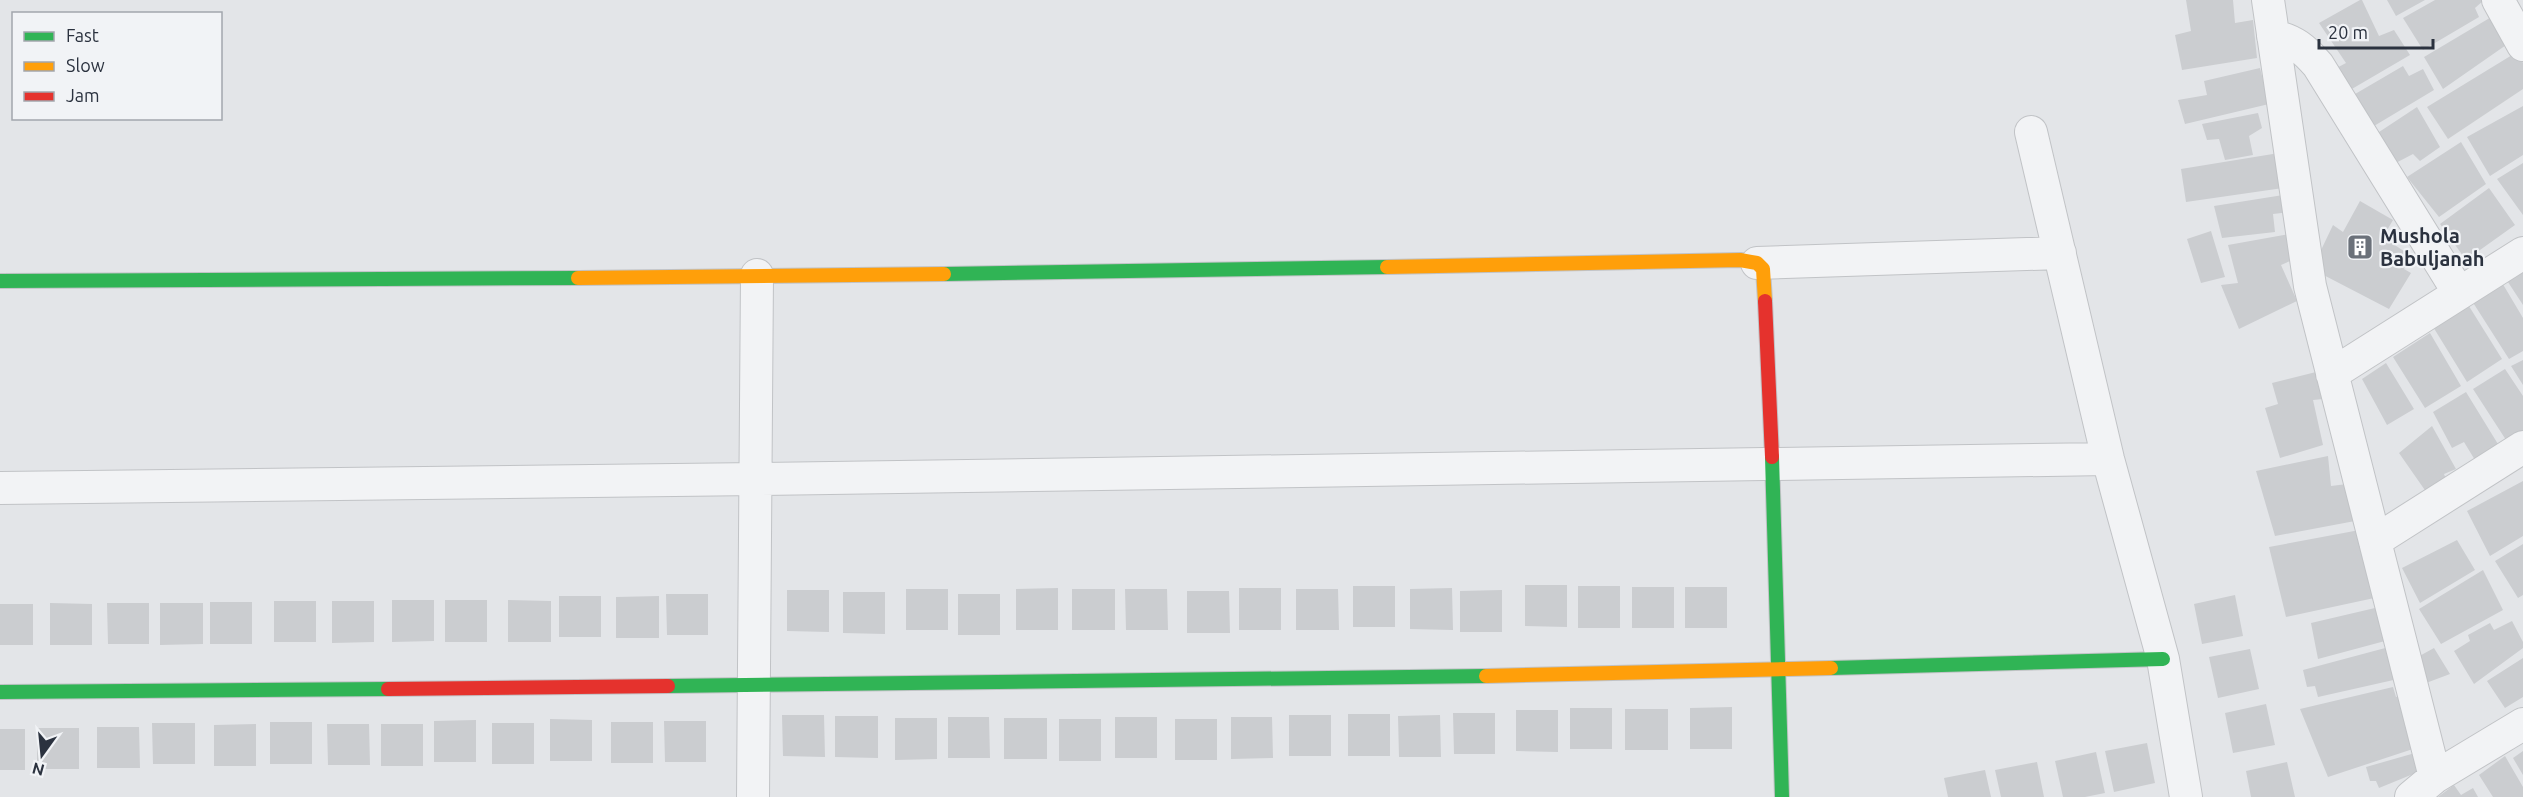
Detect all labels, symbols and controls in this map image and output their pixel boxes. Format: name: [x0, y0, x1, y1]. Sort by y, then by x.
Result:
legend: [12, 12, 222, 120]
scale bar: [2319, 12, 2433, 50]
text: 20 m: [2328, 22, 2368, 42]
text: Fast: [66, 25, 99, 45]
text: Slow: [66, 55, 105, 75]
text: Jam: [66, 85, 100, 105]
place label: Mushola Babuljanah: [2380, 224, 2485, 270]
building icon: Mushola Babuljanah: [2345, 232, 2375, 262]
north arrow: [12, 725, 72, 785]
text: N: [30, 759, 46, 780]

